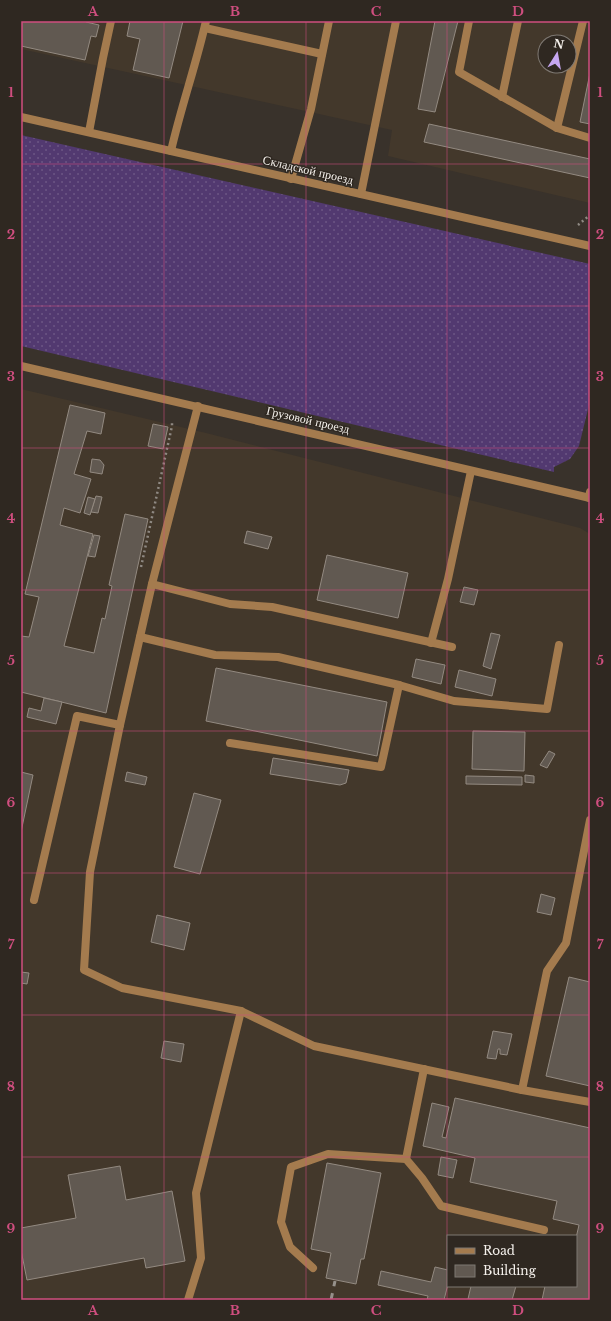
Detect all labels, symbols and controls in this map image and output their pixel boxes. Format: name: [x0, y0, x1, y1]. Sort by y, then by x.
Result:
text: A: [87, 3, 99, 20]
text: B: [230, 3, 240, 20]
text: C: [371, 3, 382, 20]
text: D: [512, 3, 524, 20]
north arrow: [537, 34, 577, 74]
text: N: [552, 36, 566, 52]
text: 1: [8, 84, 14, 101]
text: 1: [597, 84, 603, 101]
street label: Складской проезд: [261, 152, 355, 187]
text: 2: [7, 226, 15, 243]
text: 2: [596, 226, 604, 243]
text: 3: [7, 368, 15, 385]
text: 3: [596, 368, 604, 385]
street label: Грузовой проезд: [265, 403, 351, 436]
text: 4: [7, 510, 16, 527]
text: 4: [596, 510, 605, 527]
text: 5: [7, 652, 15, 669]
text: 5: [596, 652, 604, 669]
text: 6: [7, 794, 16, 811]
text: 6: [596, 794, 605, 811]
text: 7: [8, 936, 15, 953]
text: 7: [597, 936, 604, 953]
text: 8: [7, 1078, 15, 1095]
text: 8: [596, 1078, 604, 1095]
text: 9: [7, 1220, 16, 1237]
text: 9: [596, 1220, 605, 1237]
legend: [447, 1235, 577, 1287]
text: Road: [483, 1243, 515, 1258]
text: Building: [483, 1263, 537, 1278]
text: A: [87, 1302, 99, 1319]
text: B: [230, 1302, 240, 1319]
text: C: [371, 1302, 382, 1319]
text: D: [512, 1302, 524, 1319]

